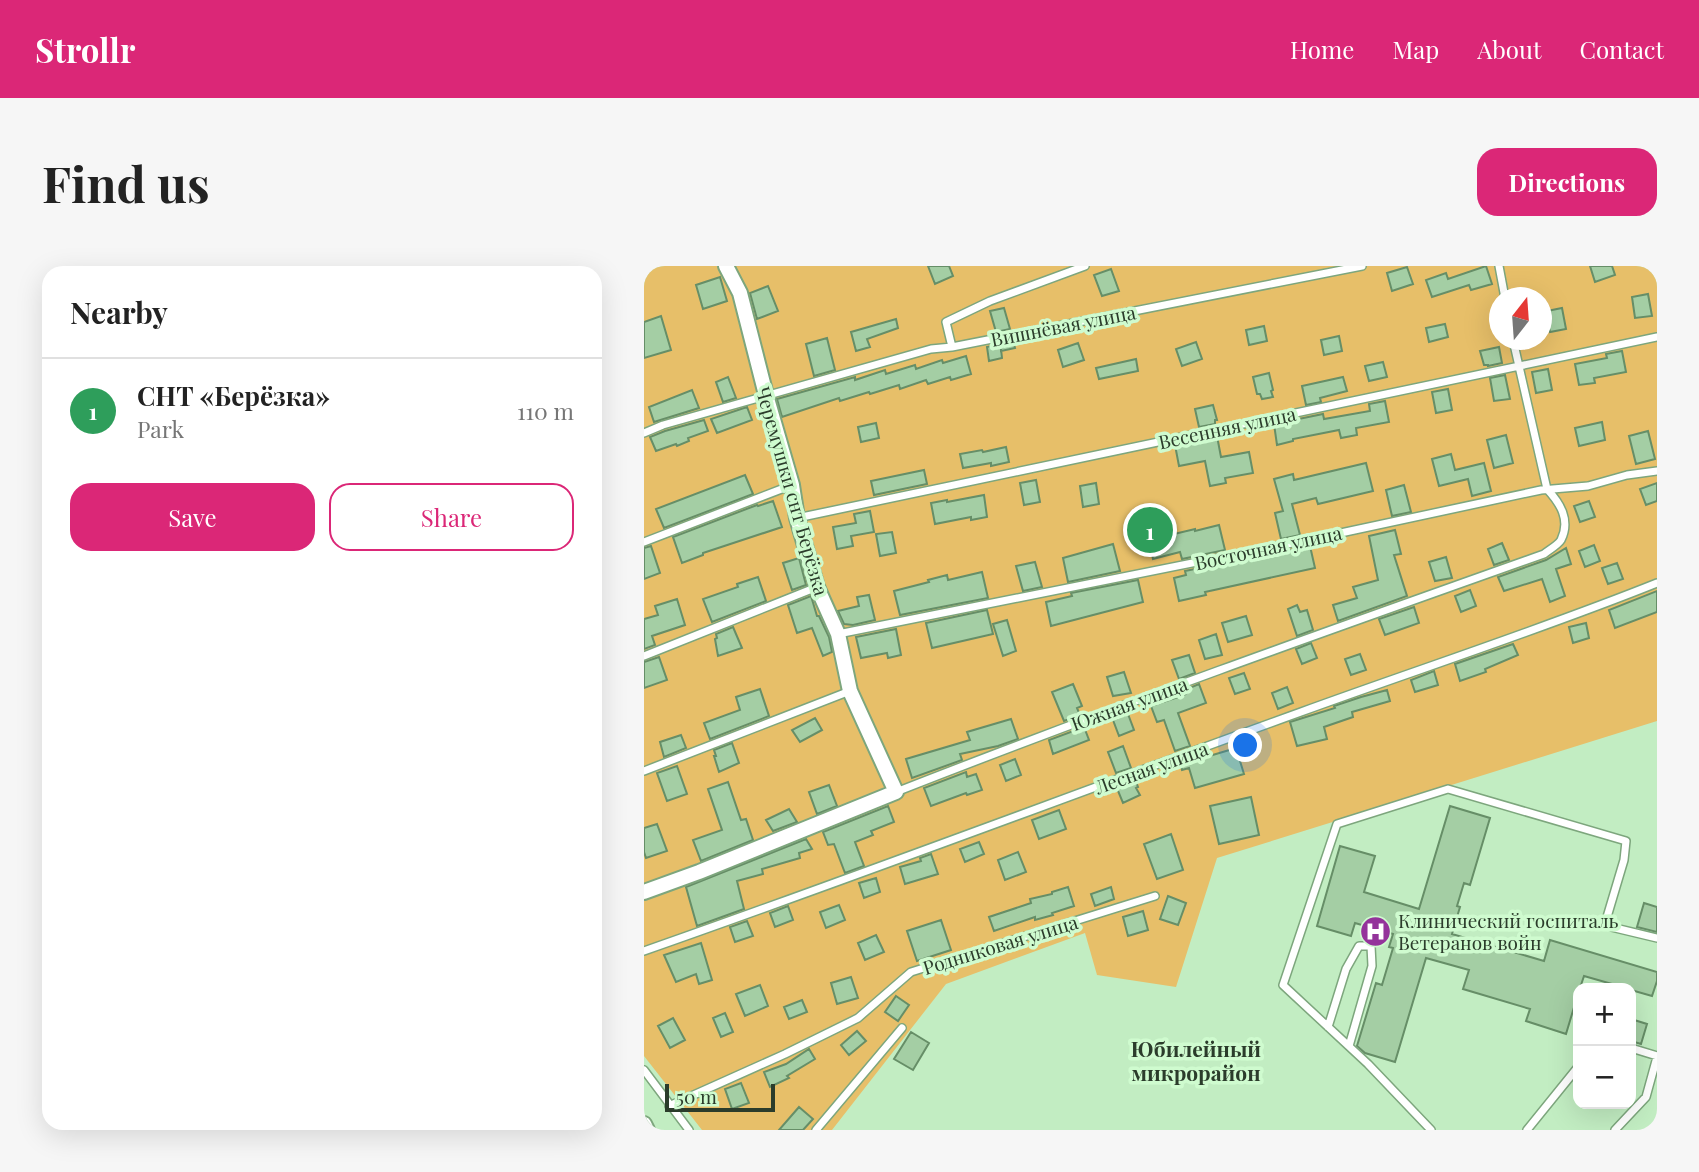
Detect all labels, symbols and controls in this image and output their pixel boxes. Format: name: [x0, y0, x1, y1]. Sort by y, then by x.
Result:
text: Strollr: [35, 27, 135, 71]
text: Home: [1290, 33, 1354, 65]
text: Map: [1392, 33, 1439, 65]
text: About: [1477, 33, 1541, 65]
text: Contact: [1579, 33, 1664, 65]
button: Directions: [1477, 148, 1657, 216]
text: Find us: [42, 150, 210, 215]
north arrow: [1489, 287, 1552, 350]
text: Nearby: [70, 292, 168, 332]
street label: Вишнёвая улица: [988, 298, 1138, 352]
text: СНТ «Берёзка»: [137, 378, 330, 413]
street label: Черемушки снт Берёзка: [751, 384, 835, 599]
text: 1: [89, 395, 97, 426]
text: 110 m: [517, 395, 574, 426]
street label: Весенняя улица: [1156, 400, 1299, 454]
text: Park: [137, 413, 184, 444]
button: Save: [70, 483, 315, 551]
button: Share: [329, 483, 574, 551]
pin: 1: [1127, 504, 1173, 556]
street label: Восточная улица: [1192, 519, 1344, 575]
street label: Южная улица: [1067, 670, 1191, 736]
your location: [1228, 728, 1262, 762]
street label: Лесная улица: [1090, 734, 1212, 800]
place label: Клинический госпиталь Ветеранов войн: [1398, 907, 1619, 955]
street label: Родниковая улица: [919, 908, 1081, 980]
hospital icon: Клинический госпиталь Ветеранов войн: [1358, 914, 1392, 948]
map controls: [1573, 983, 1636, 1109]
button: +: [1573, 983, 1636, 1046]
district label: Юбилейный микрорайон: [1131, 1034, 1261, 1086]
button: −: [1573, 1046, 1636, 1109]
scale bar: [665, 1081, 775, 1113]
text: 50 m: [676, 1083, 717, 1109]

